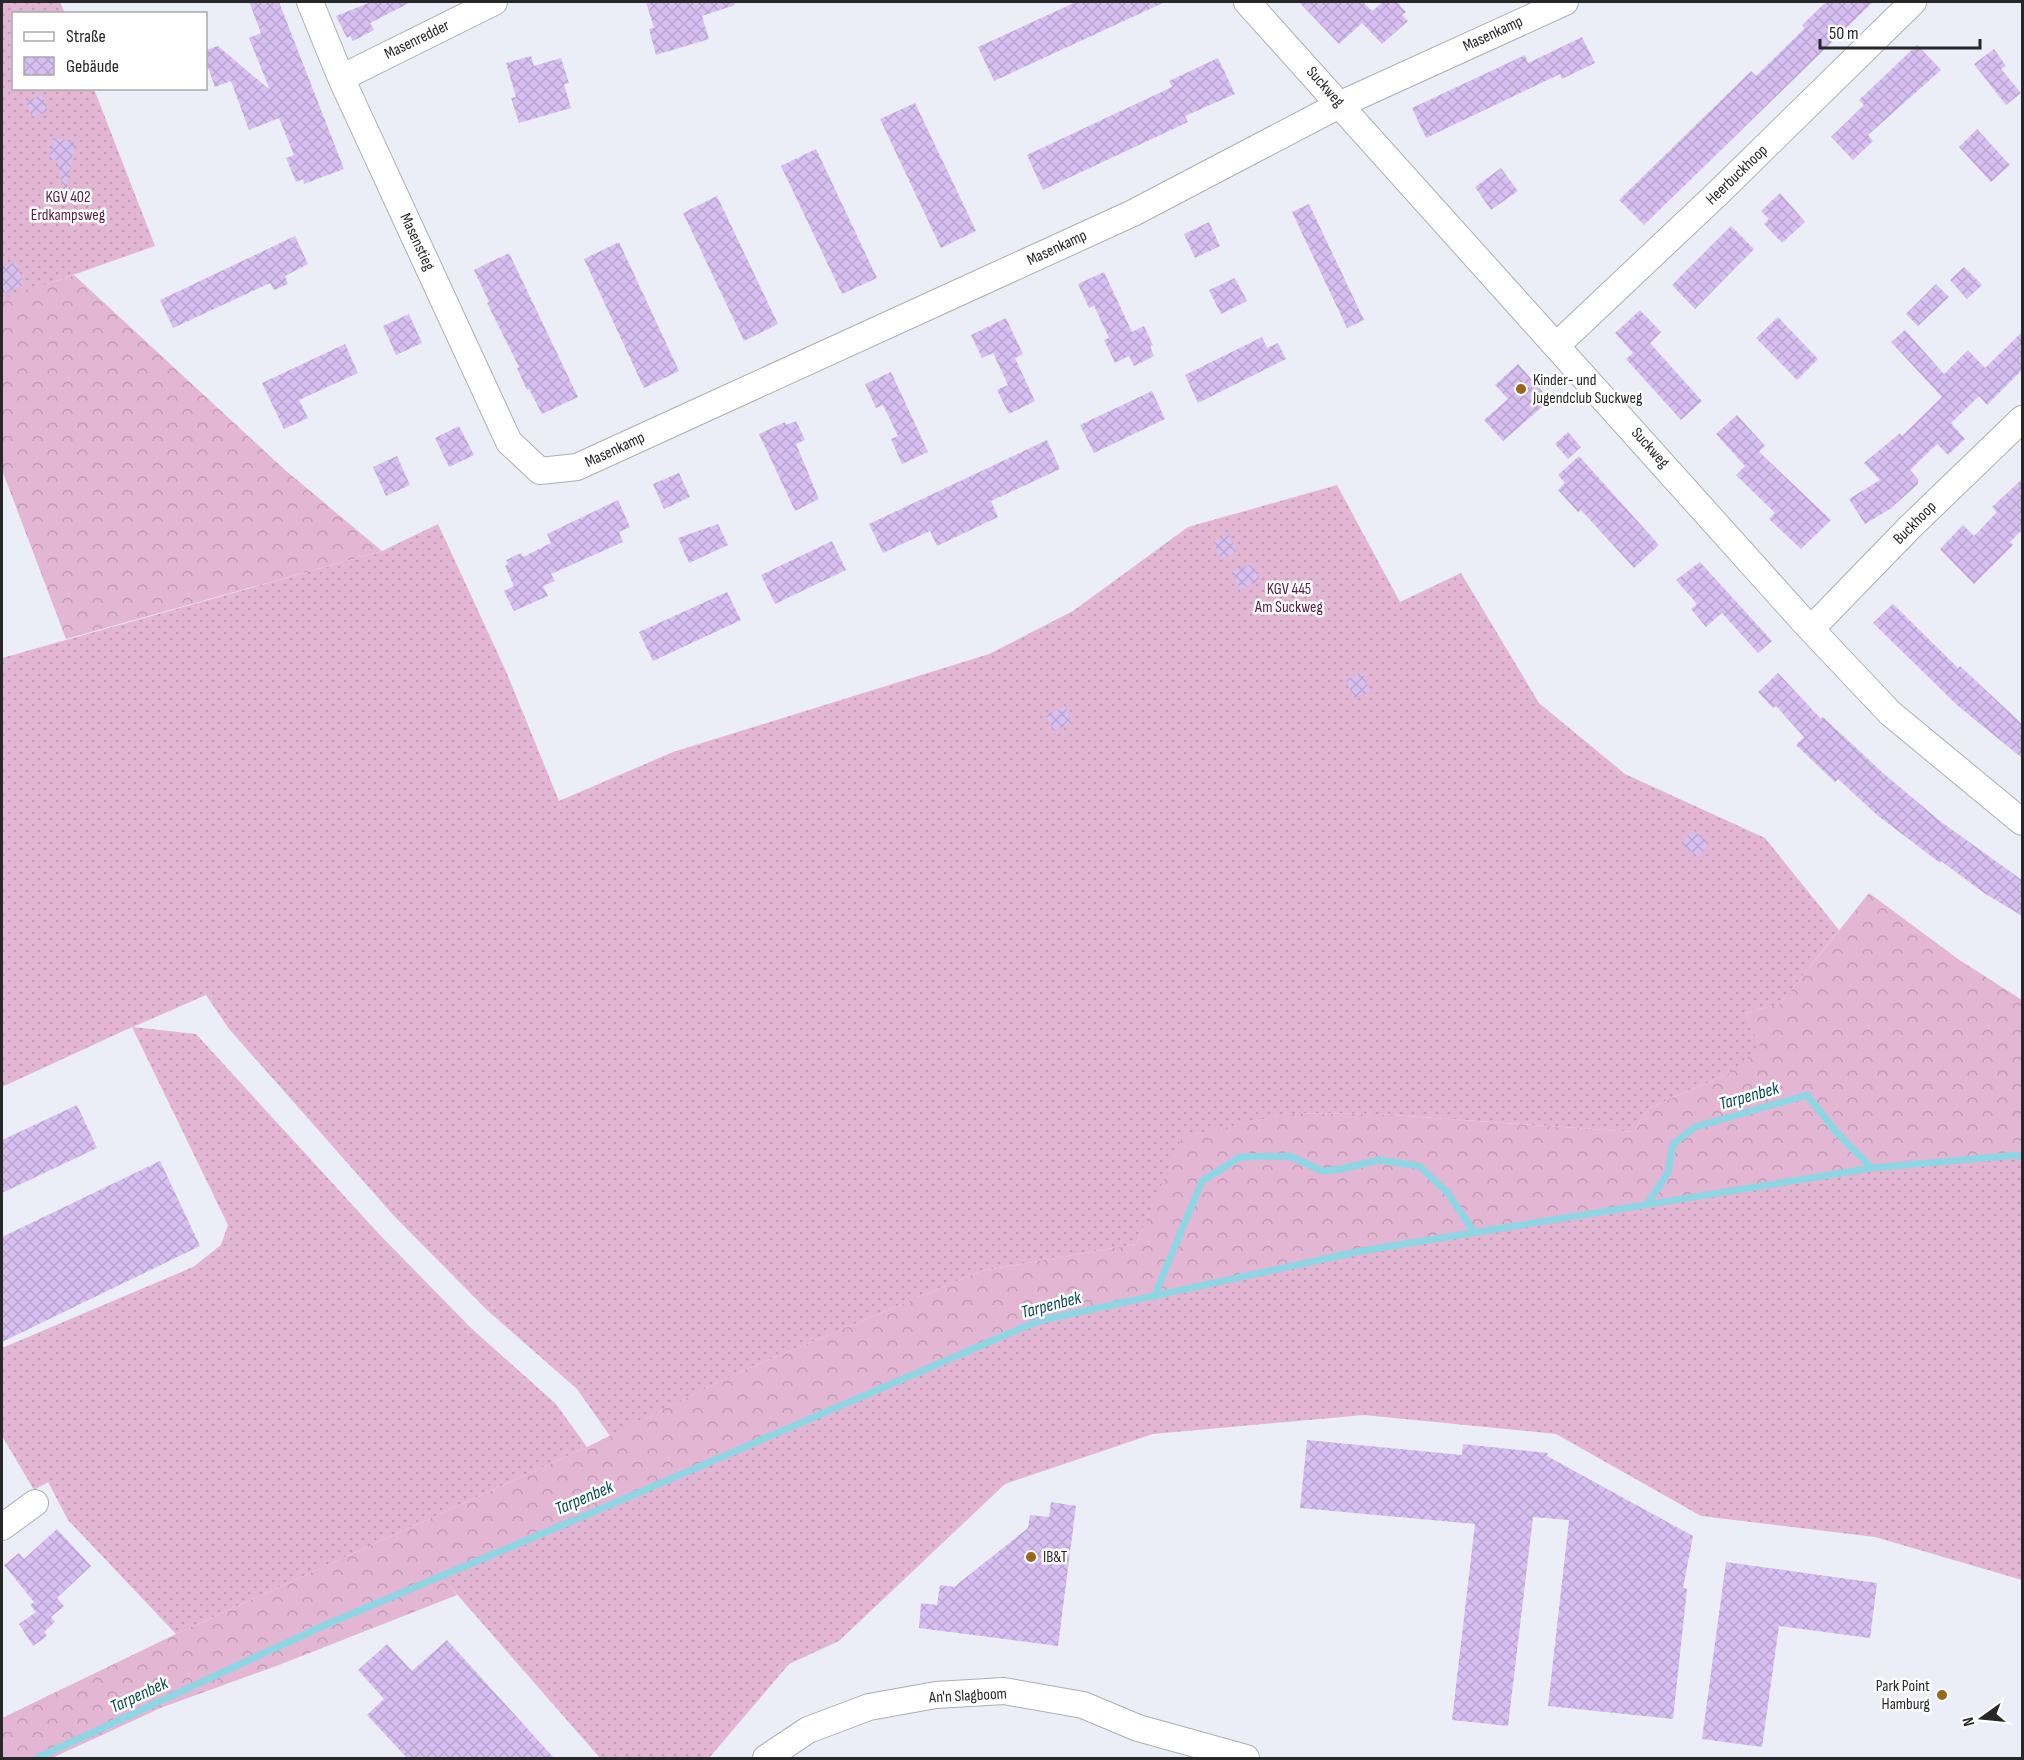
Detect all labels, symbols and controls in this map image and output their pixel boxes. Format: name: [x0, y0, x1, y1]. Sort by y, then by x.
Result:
legend: [12, 12, 207, 90]
street label: Masenkamp: [1460, 12, 1526, 56]
scale bar: [1820, 12, 1980, 50]
street label: Masenredder: [381, 16, 453, 64]
text: 50 m: [1829, 23, 1859, 44]
text: Straße: [66, 26, 106, 47]
text: Gebäude: [66, 56, 119, 77]
street label: Suckweg: [1302, 63, 1348, 111]
street label: Heerbuckhoop: [1702, 141, 1772, 209]
park label: KGV 402 Erdkampsweg: [31, 188, 105, 225]
street label: Masenstieg: [395, 210, 439, 274]
street label: Masenkamp: [1024, 226, 1090, 270]
place label: Kinder- und Jugendclub Suckweg: [1532, 371, 1642, 408]
marker: Kinder- und Jugendclub Suckweg: [1514, 382, 1528, 396]
street label: Suckweg: [1627, 424, 1673, 472]
street label: Masenkamp: [582, 428, 648, 472]
street label: Buckhoop: [1890, 498, 1940, 548]
park label: KGV 445 Am Suckweg: [1254, 580, 1323, 617]
water label: Tarpenbek: [1717, 1077, 1783, 1115]
water label: Tarpenbek: [1019, 1287, 1085, 1323]
water label: Tarpenbek: [552, 1476, 617, 1520]
place label: IB&T: [1043, 1548, 1068, 1567]
marker: IB&T: [1024, 1550, 1038, 1564]
water label: Tarpenbek: [107, 1672, 172, 1717]
place label: Park Point Hamburg: [1876, 1677, 1930, 1714]
street label: An'n Slagboom: [928, 1684, 1007, 1708]
marker: Park Point Hamburg: [1935, 1688, 1949, 1702]
north arrow: [1952, 1688, 2012, 1748]
text: N: [1959, 1715, 1979, 1728]

